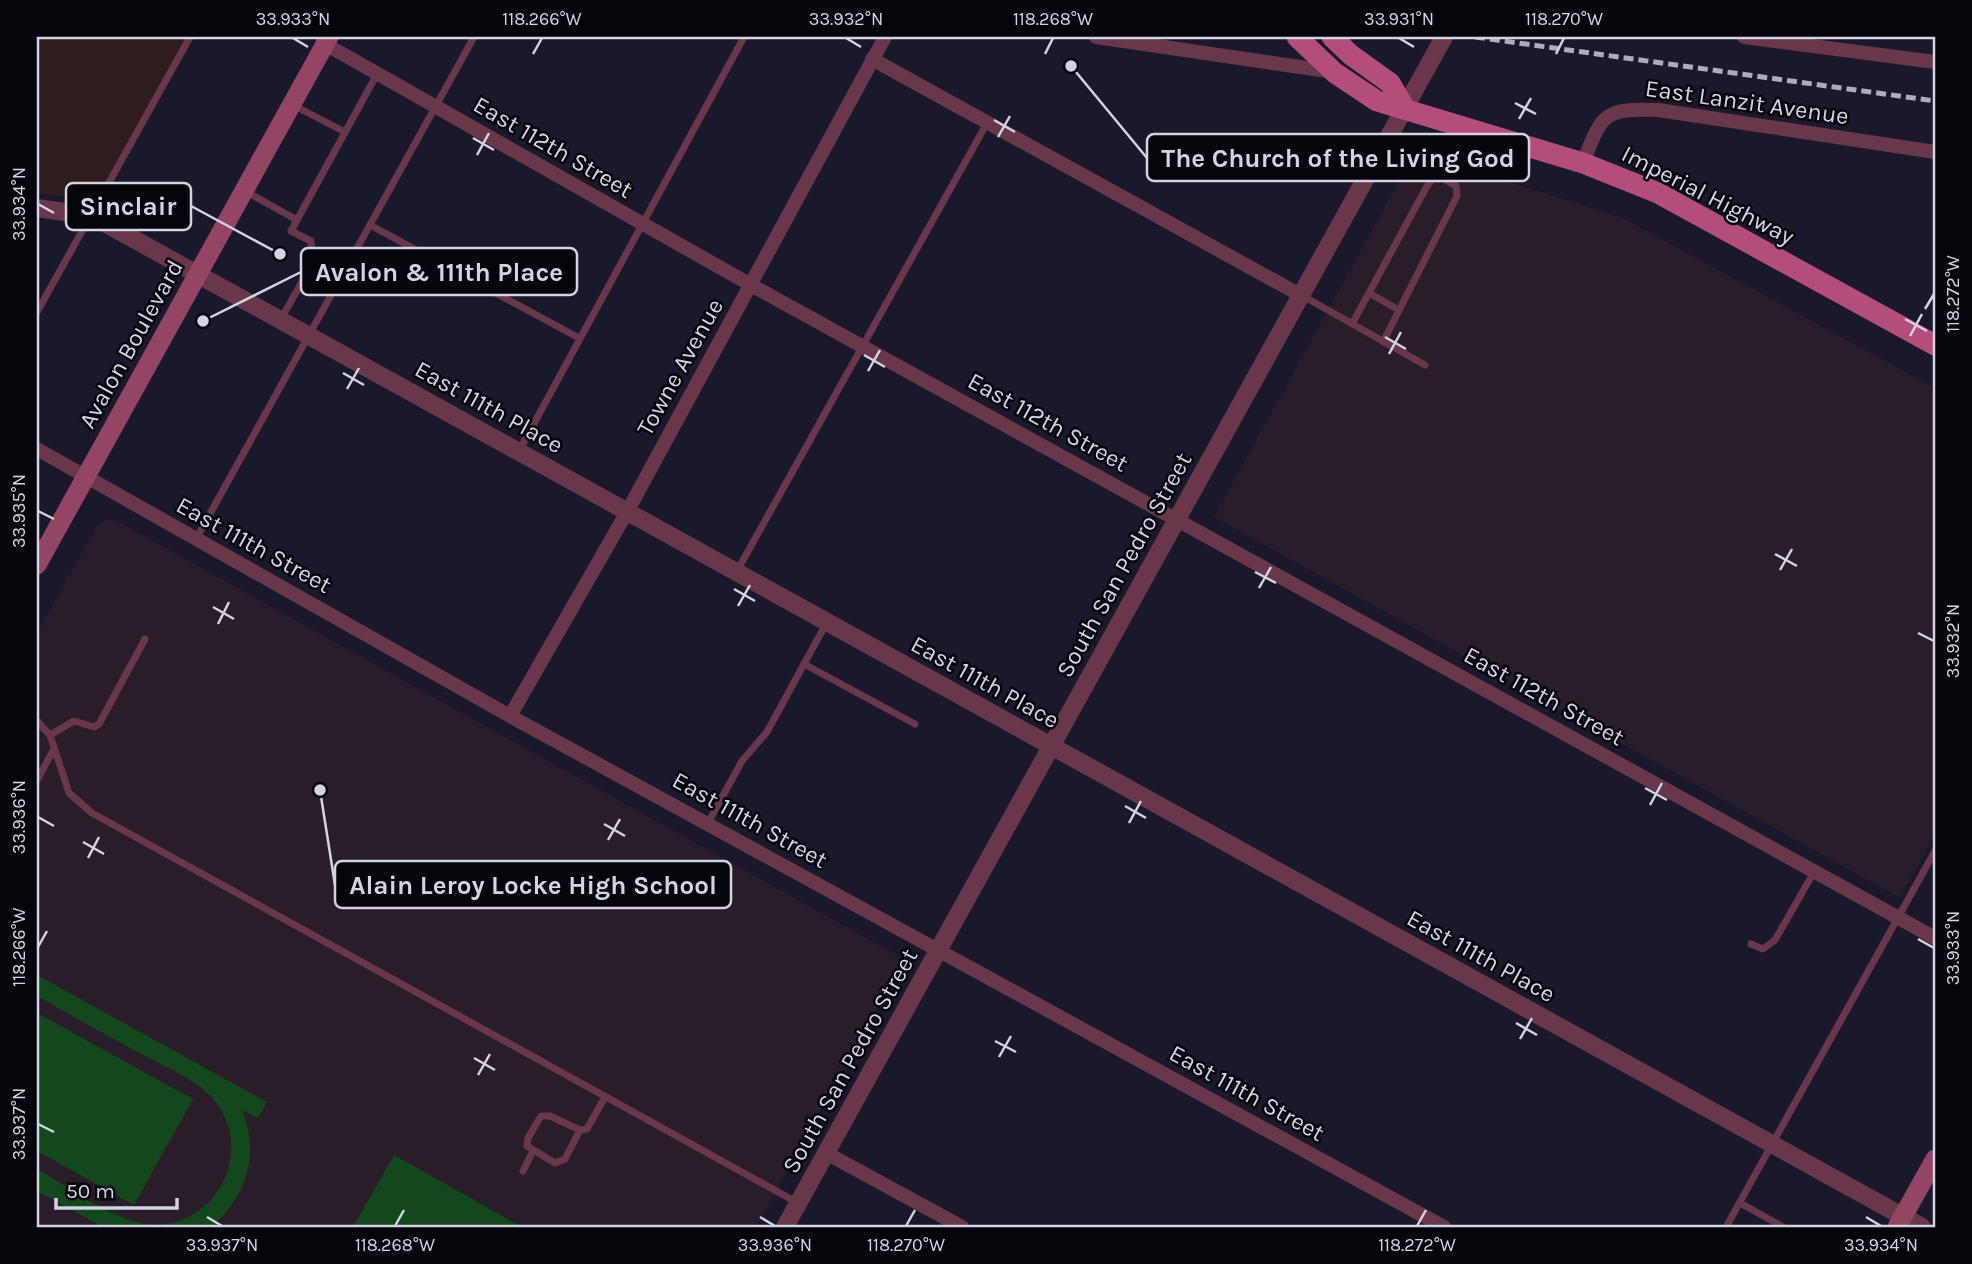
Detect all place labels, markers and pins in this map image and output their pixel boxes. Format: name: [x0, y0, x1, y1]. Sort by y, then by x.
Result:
callout: The Church of the Living God: [1147, 134, 1529, 181]
callout: Sinclair: [66, 183, 191, 230]
callout: Avalon & 111th Place: [301, 248, 577, 295]
callout: Alain Leroy Locke High School: [335, 861, 731, 908]

